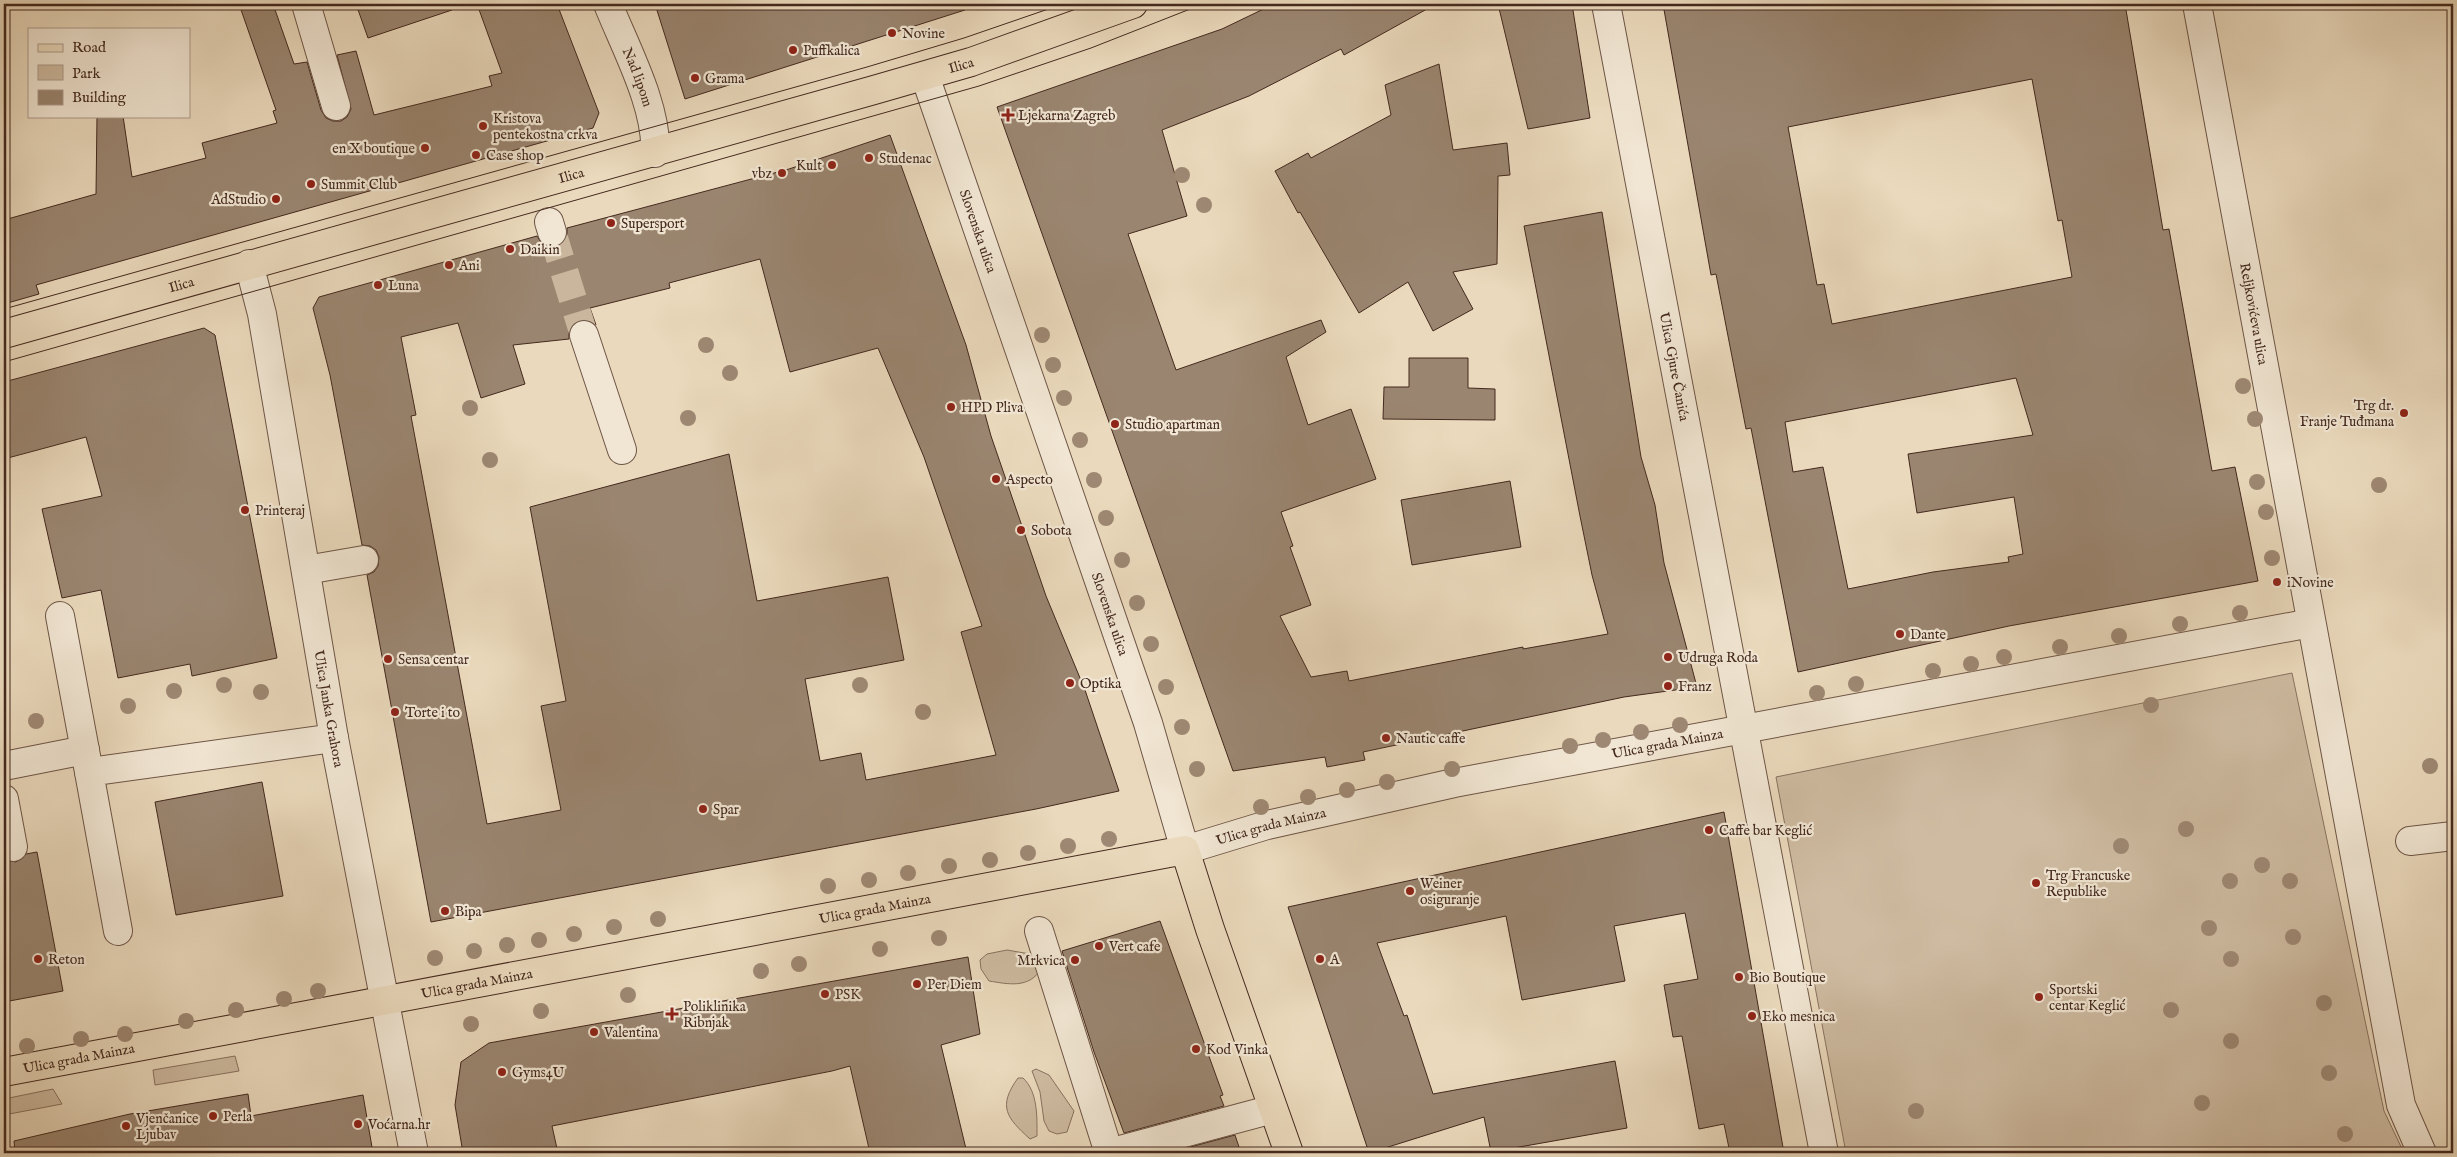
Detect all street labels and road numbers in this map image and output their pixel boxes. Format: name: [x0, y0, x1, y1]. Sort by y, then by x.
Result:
street label: Nad lipom: [618, 45, 656, 109]
street label: Ilica: [946, 53, 977, 78]
street label: Ilica: [557, 164, 587, 188]
street label: Slovenska ulica: [955, 187, 1000, 276]
street label: Reljkovićeva ulica: [2235, 261, 2272, 367]
street label: Ilica: [167, 273, 197, 297]
street label: Ulica Gjure Čanića: [1655, 311, 1693, 424]
street label: Slovenska ulica: [1087, 570, 1132, 659]
street label: Ulica Janka Grahora: [309, 649, 348, 770]
street label: Ulica grada Mainza: [1610, 725, 1726, 763]
street label: Ulica grada Mainza: [1214, 804, 1329, 850]
street label: Ulica grada Mainza: [818, 890, 933, 929]
street label: Ulica grada Mainza: [420, 965, 535, 1003]
street label: Ulica grada Mainza: [22, 1039, 137, 1078]

